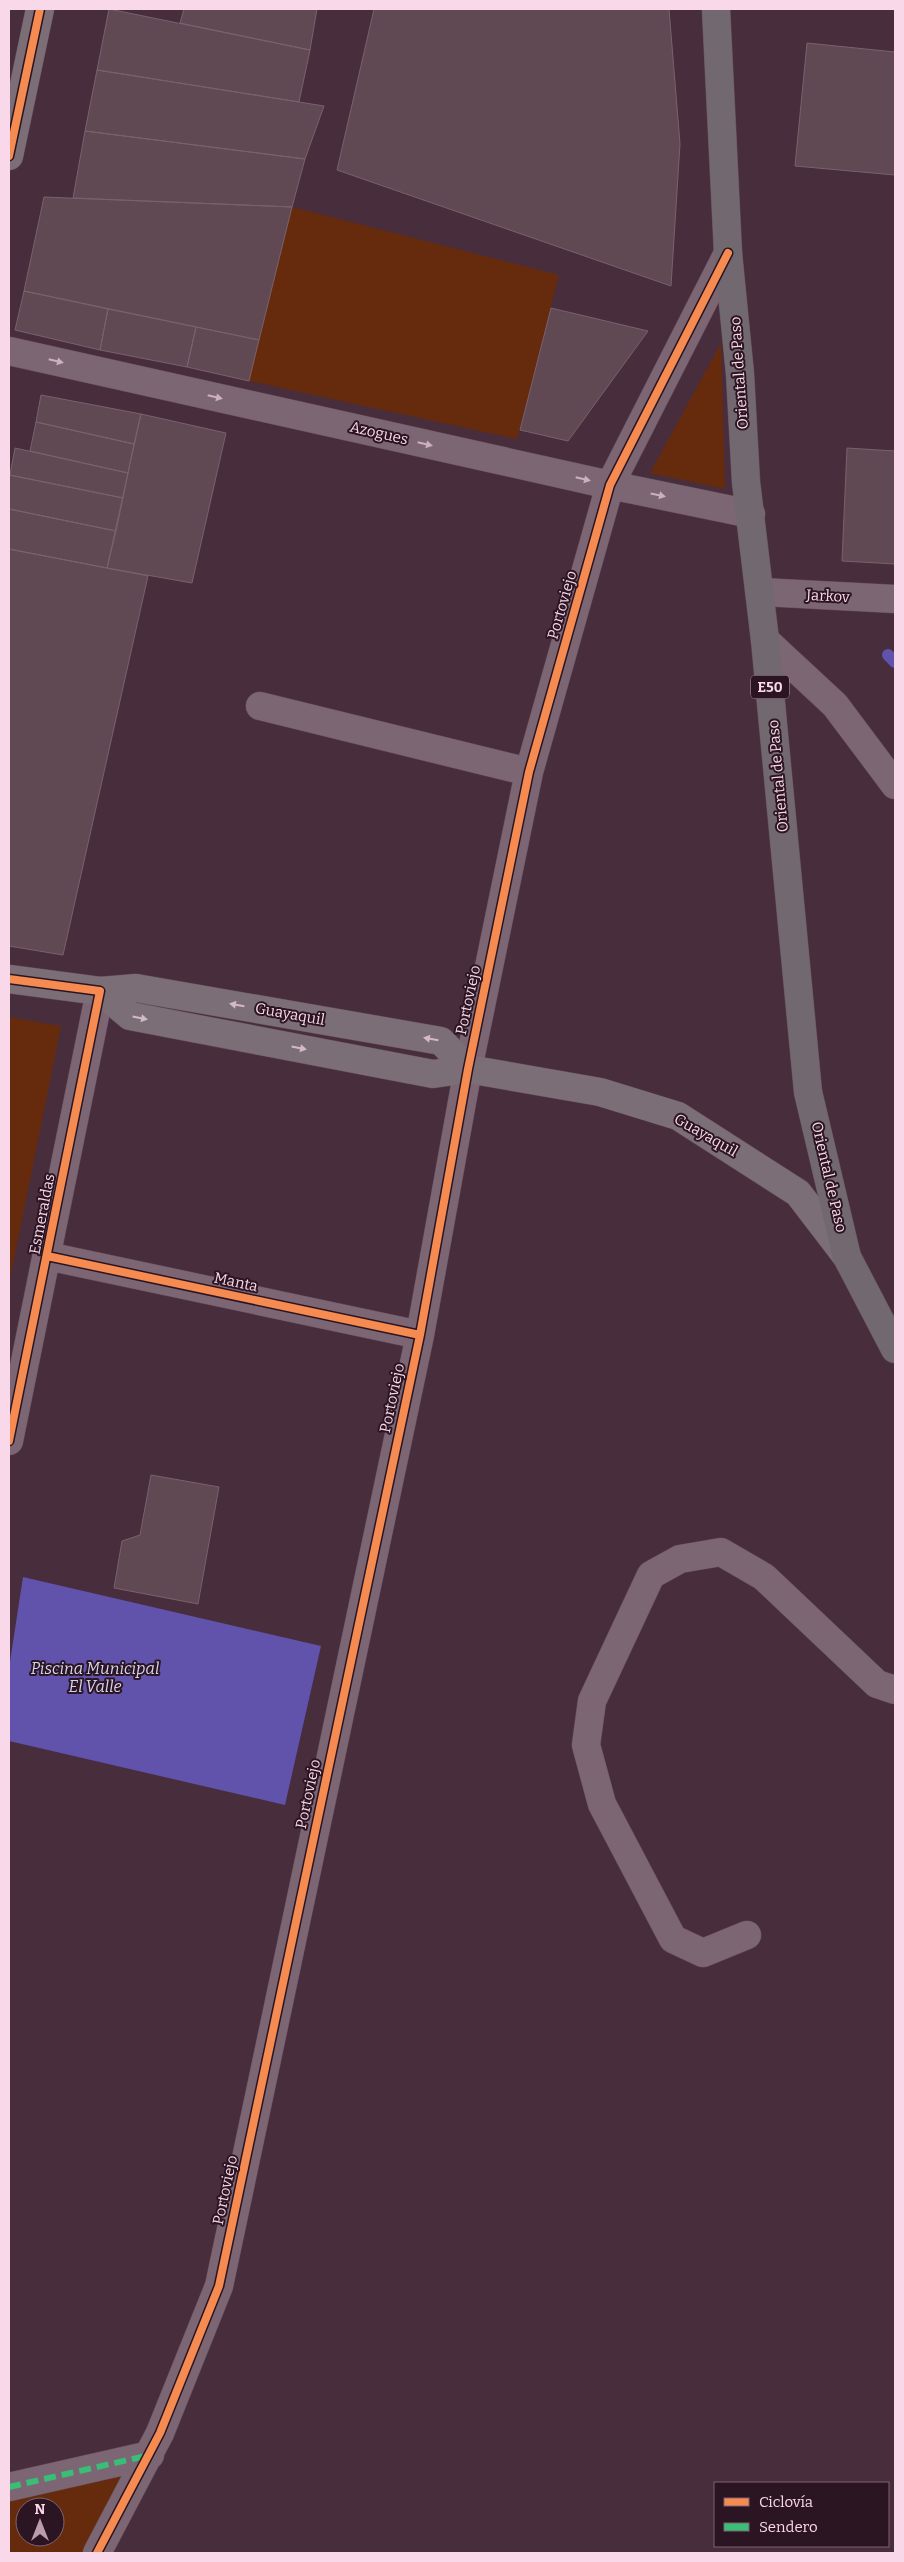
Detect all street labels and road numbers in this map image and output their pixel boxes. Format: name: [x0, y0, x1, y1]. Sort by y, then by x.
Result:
street label: Oriental de Paso: [726, 316, 752, 430]
street label: Azogues: [348, 418, 410, 448]
street label: Portoviejo: [544, 569, 580, 641]
street label: Jarkov: [805, 586, 850, 606]
road number: E50: [751, 676, 789, 699]
street label: Oriental de Paso: [764, 719, 792, 833]
street label: Portoviejo: [452, 964, 484, 1036]
street label: Guayaquil: [254, 999, 326, 1029]
street label: Guayaquil: [671, 1110, 741, 1160]
street label: Oriental de Paso: [808, 1120, 850, 1234]
street label: Esmeraldas: [25, 1172, 59, 1256]
street label: Manta: [212, 1269, 260, 1295]
street label: Portoviejo: [376, 1362, 408, 1434]
street label: Portoviejo: [292, 1758, 324, 1830]
street label: Portoviejo: [209, 2154, 241, 2226]

